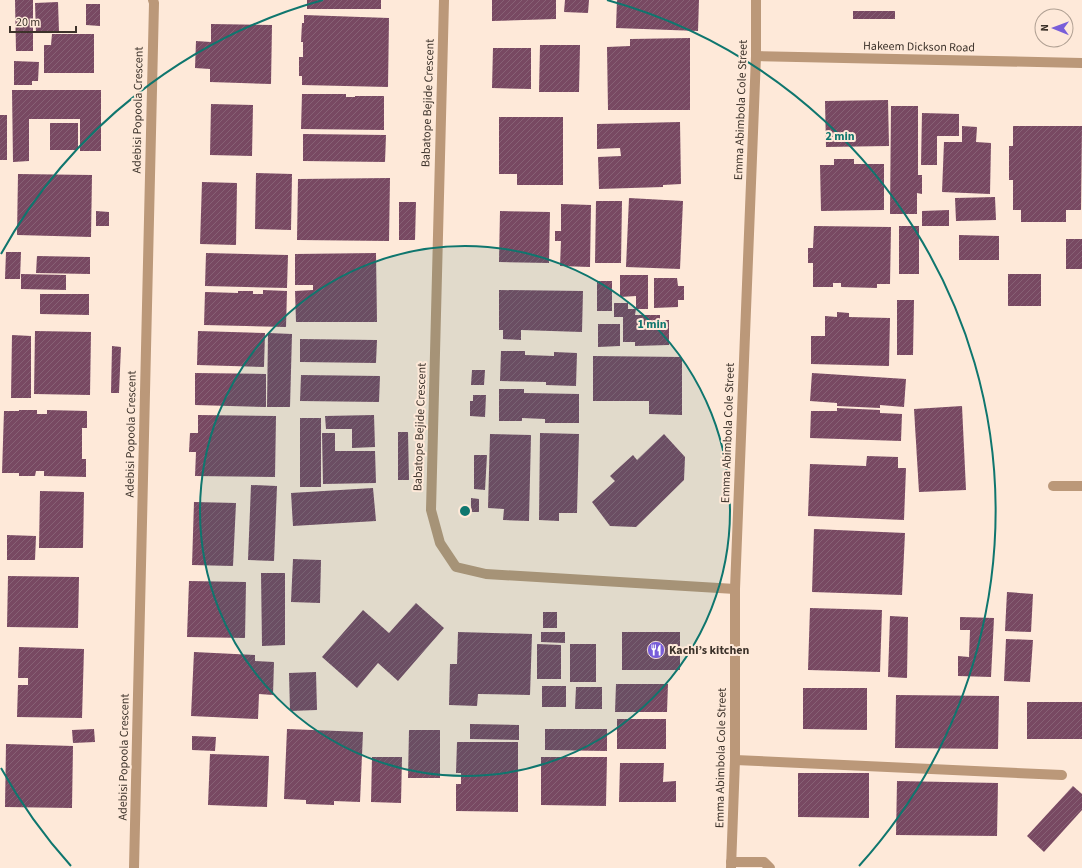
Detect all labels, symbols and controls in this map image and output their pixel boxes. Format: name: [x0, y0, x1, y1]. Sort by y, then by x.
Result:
scale bar: [10, 8, 76, 34]
north arrow: [1034, 8, 1074, 48]
text: 20 m: [16, 14, 40, 31]
text: N: [1037, 24, 1052, 32]
street label: Hakeem Dickson Road: [863, 38, 975, 56]
street label: Babatope Bejide Crescent: [417, 39, 439, 167]
street label: Emma Abimbola Cole Street: [730, 40, 752, 180]
street label: Adebisi Popoola Crescent: [128, 46, 148, 174]
text: 2 min: [825, 128, 855, 145]
text: 1 min: [637, 316, 667, 333]
street label: Babatope Bejide Crescent: [409, 363, 431, 491]
street label: Emma Abimbola Cole Street: [717, 363, 739, 503]
street label: Adebisi Popoola Crescent: [121, 370, 141, 498]
centre of rings: [458, 504, 472, 518]
restaurant icon: Kachi’s kitchen: [646, 640, 666, 660]
place label: Kachi’s kitchen: [669, 642, 749, 659]
street label: Emma Abimbola Cole Street: [711, 688, 731, 828]
street label: Adebisi Popoola Crescent: [114, 693, 134, 821]

